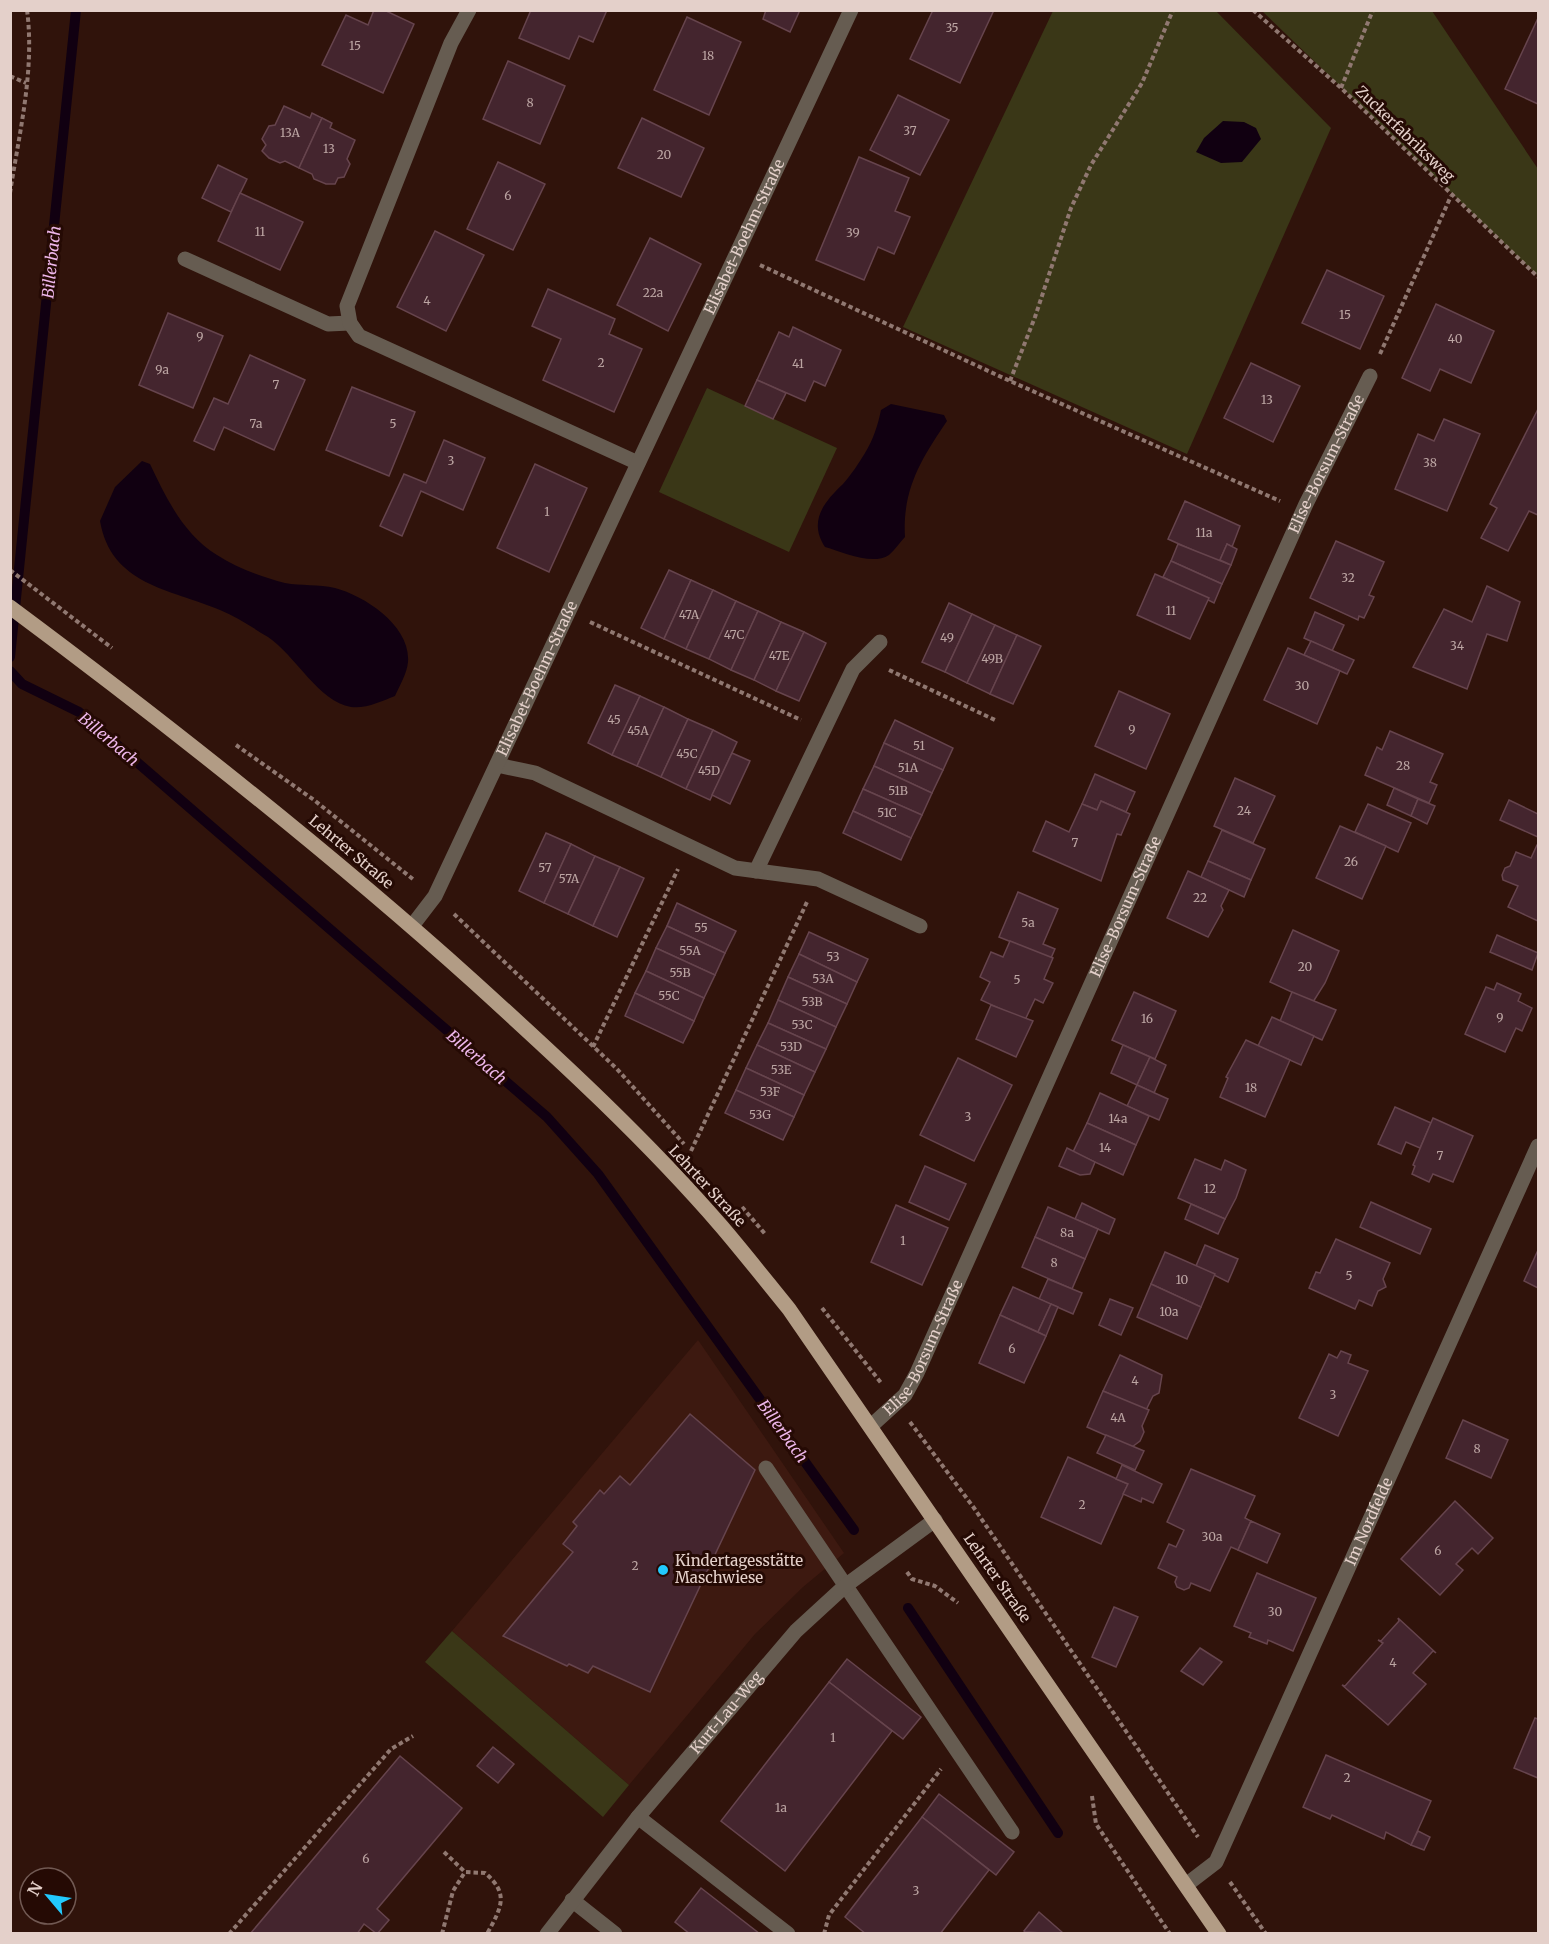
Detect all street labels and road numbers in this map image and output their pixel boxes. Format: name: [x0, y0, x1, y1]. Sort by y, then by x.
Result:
street label: Zuckerfabriksweg: [1352, 82, 1459, 186]
street label: Elisabet-Boehm-Straße: [700, 156, 789, 317]
street label: Elise-Borsum-Straße: [1284, 391, 1368, 536]
street label: Elisabet-Boehm-Straße: [492, 598, 581, 759]
street label: Lehrter Straße: [305, 811, 398, 893]
street label: Elise-Borsum-Straße: [1086, 833, 1165, 980]
street label: Lehrter Straße: [665, 1141, 750, 1231]
street label: Elise-Borsum-Straße: [879, 1277, 967, 1419]
street label: Im Nordfelde: [1341, 1474, 1397, 1568]
street label: Lehrter Straße: [960, 1529, 1035, 1626]
street label: Kurt-Lau-Weg: [686, 1667, 767, 1758]

